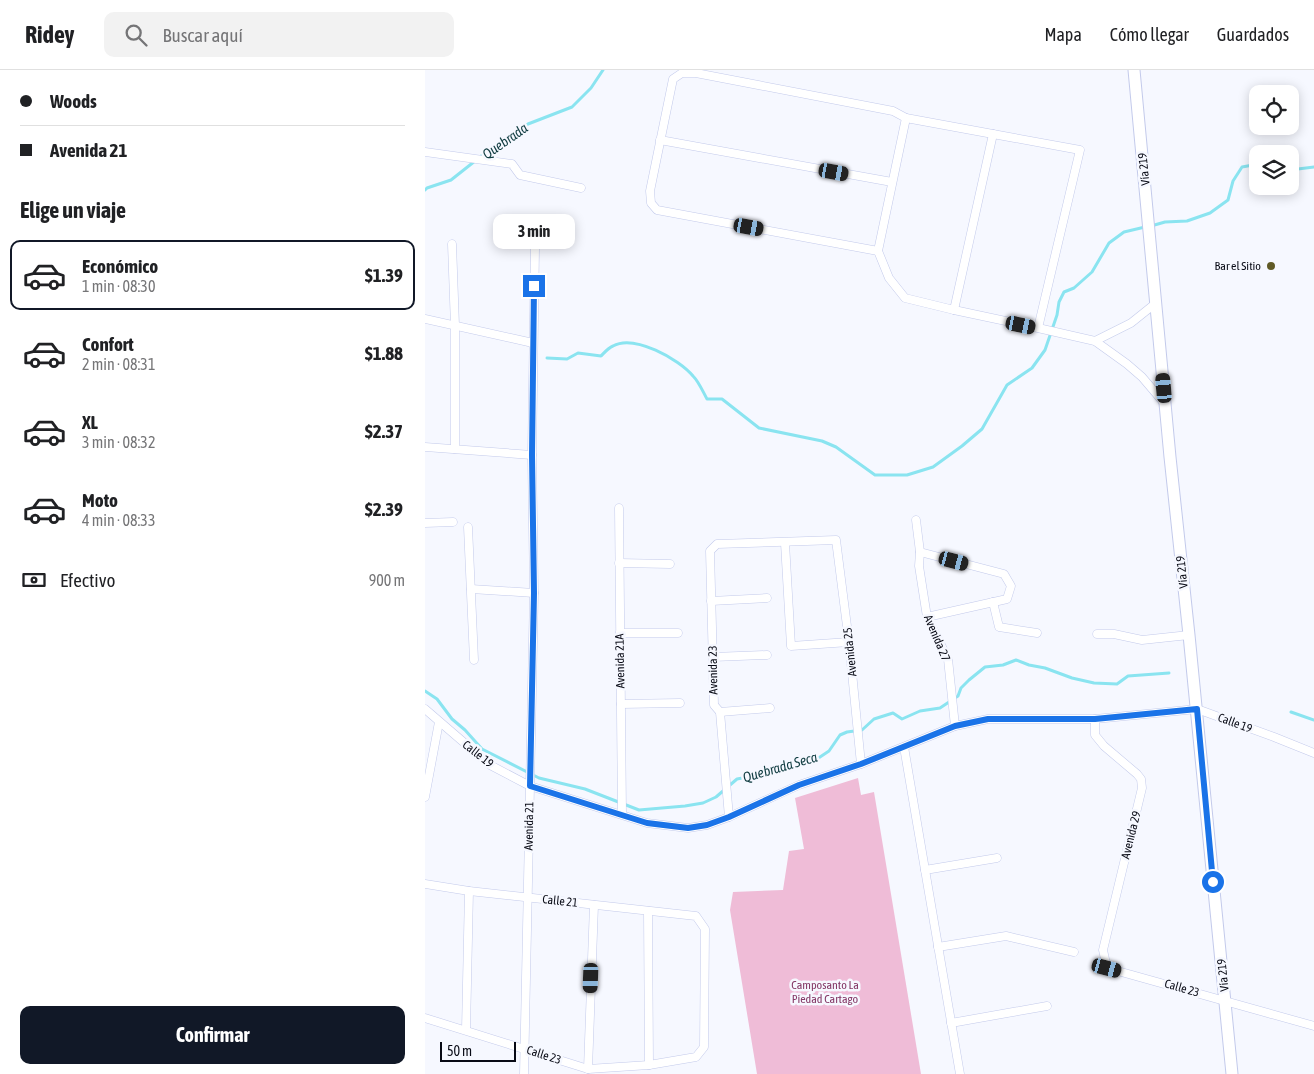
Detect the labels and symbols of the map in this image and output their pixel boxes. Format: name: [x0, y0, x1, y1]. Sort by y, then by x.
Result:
water label: Quebrada: [479, 119, 531, 162]
street label: Vía 219: [1135, 152, 1153, 186]
car: [817, 162, 850, 182]
callout: 3 min: [493, 214, 575, 248]
car: [732, 217, 765, 237]
place label: Bar el Sitio: [1215, 259, 1261, 273]
marker: Bar el Sitio: [1265, 260, 1277, 272]
route end: [523, 275, 545, 297]
car: [1004, 315, 1037, 335]
car: [1155, 372, 1172, 404]
car: [937, 550, 970, 572]
street label: Vía 219: [1173, 555, 1191, 589]
street label: Avenida 27: [921, 613, 953, 664]
street label: Avenida 25: [840, 627, 860, 677]
street label: Avenida 21A: [613, 633, 627, 689]
street label: Avenida 23: [706, 645, 720, 695]
street label: Calle 19: [1216, 710, 1254, 736]
street label: Calle 19: [460, 738, 497, 771]
water label: Quebrada Seca: [741, 749, 820, 785]
street label: Avenida 21: [522, 801, 536, 851]
street label: Avenida 29: [1118, 809, 1144, 860]
route start: [1202, 871, 1224, 893]
street label: Calle 21: [542, 892, 579, 910]
car: [1090, 957, 1123, 979]
street label: Vía 219: [1214, 958, 1232, 992]
car: [582, 963, 599, 993]
street label: Calle 23: [1163, 976, 1201, 1000]
park label: Camposanto La Piedad Cartago: [791, 978, 859, 1006]
scale bar: [440, 1039, 516, 1062]
street label: Calle 23: [525, 1043, 563, 1067]

